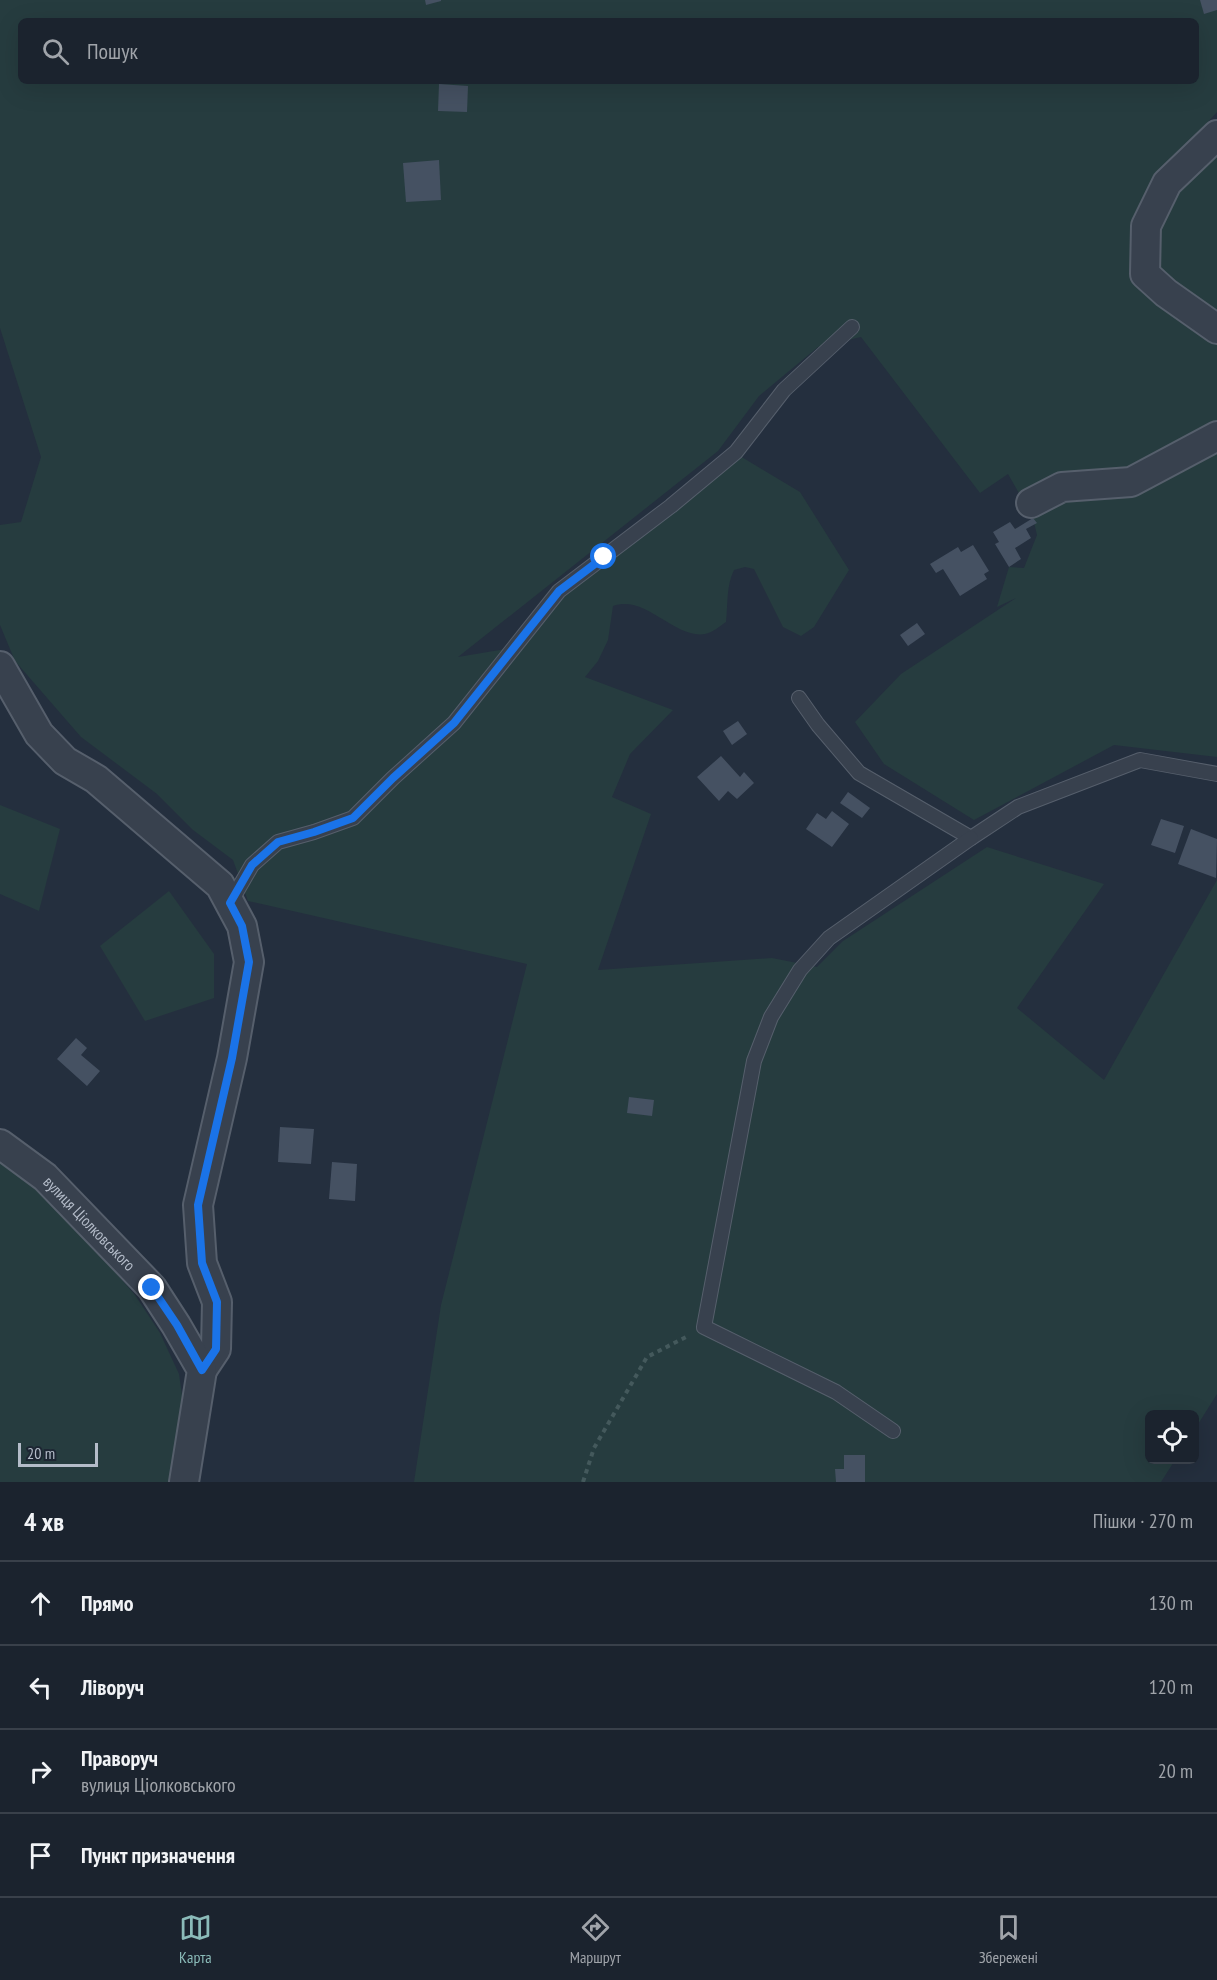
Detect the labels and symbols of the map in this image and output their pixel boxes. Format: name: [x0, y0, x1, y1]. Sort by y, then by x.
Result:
route start: [590, 543, 616, 569]
street label: вулиця Ціолковського: [39, 1172, 140, 1275]
route end: [138, 1274, 164, 1300]
scale bar: [18, 1440, 98, 1468]

